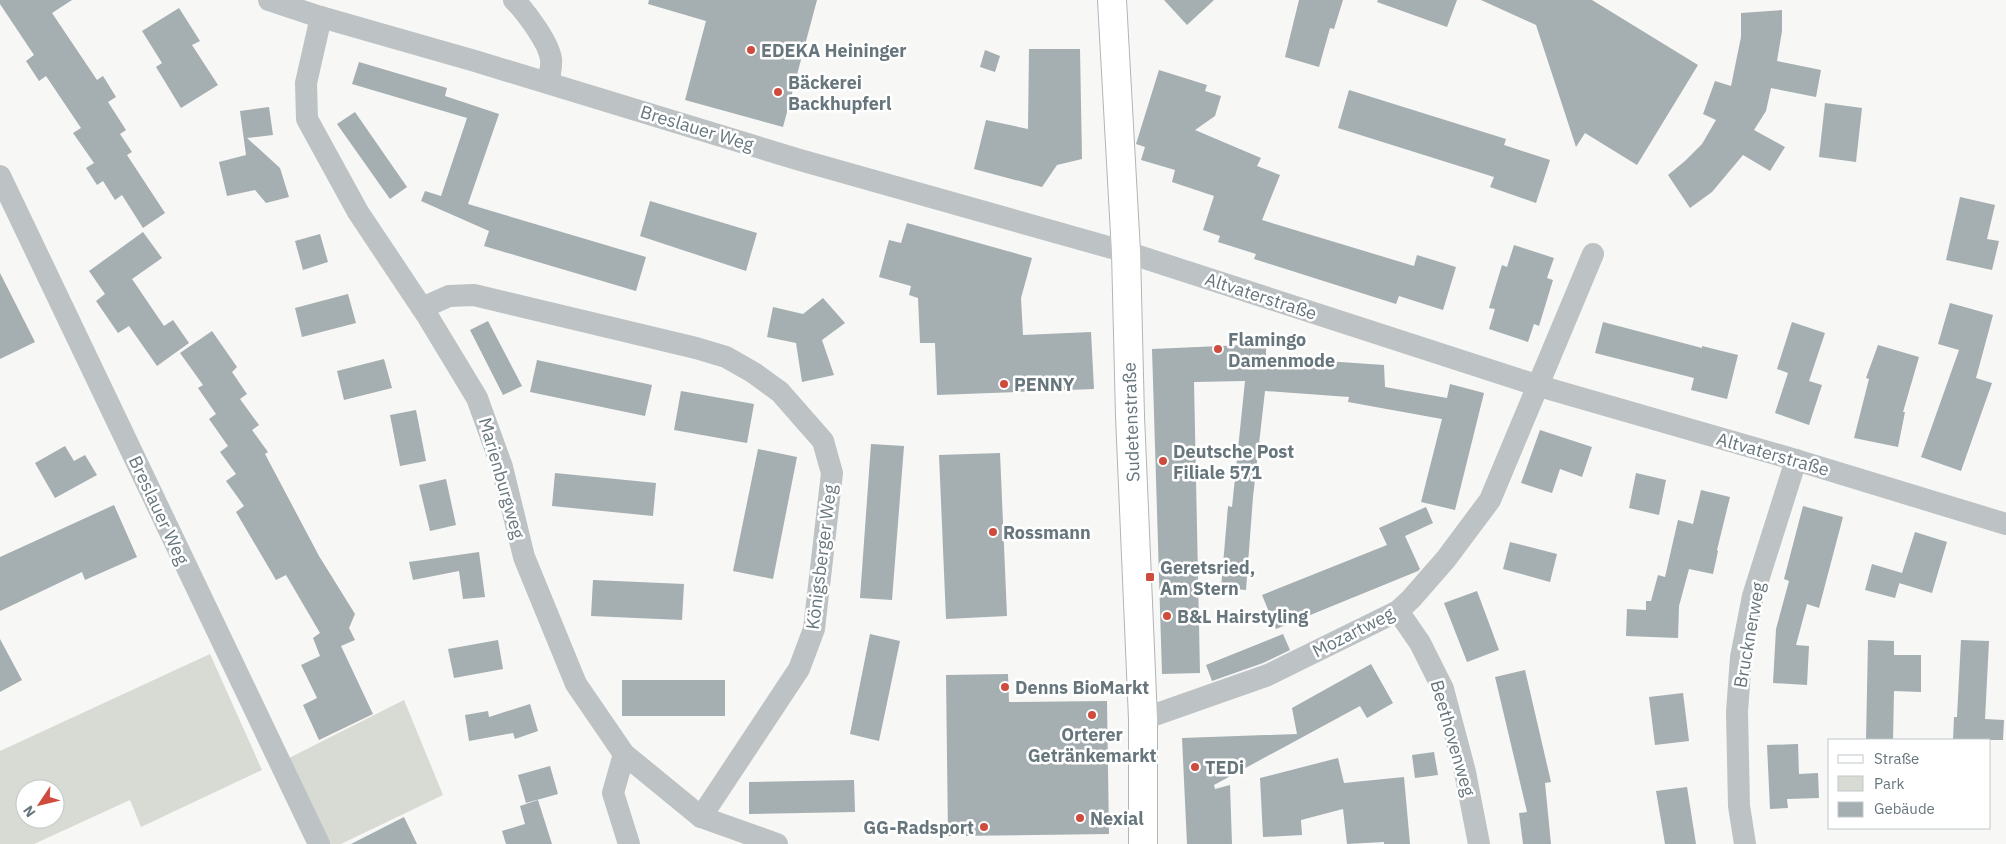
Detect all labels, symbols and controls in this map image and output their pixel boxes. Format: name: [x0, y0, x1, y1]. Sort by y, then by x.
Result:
place label: EDEKA Heininger: [761, 39, 907, 62]
marker: EDEKA Heininger: [745, 44, 757, 56]
place label: Bäckerei Backhupferl: [788, 71, 892, 115]
marker: Bäckerei Backhupferl: [772, 86, 784, 98]
street label: Breslauer Weg: [637, 100, 757, 156]
street label: Altvaterstraße: [1202, 267, 1320, 325]
place label: Flamingo Damenmode: [1228, 328, 1335, 372]
marker: Flamingo Damenmode: [1212, 343, 1224, 355]
street label: Sudetenstraße: [1117, 362, 1145, 482]
place label: PENNY: [1014, 373, 1075, 396]
marker: PENNY: [998, 378, 1010, 390]
street label: Marienburgweg: [474, 415, 530, 542]
street label: Altvaterstraße: [1714, 427, 1832, 481]
place label: Deutsche Post Filiale 571: [1173, 440, 1294, 484]
street label: Breslauer Weg: [124, 452, 194, 569]
marker: Deutsche Post Filiale 571: [1157, 455, 1169, 467]
street label: Königsberger Weg: [801, 483, 841, 631]
place label: Rossmann: [1003, 521, 1091, 544]
marker: Rossmann: [987, 526, 999, 538]
place label: Geretsried, Am Stern: [1160, 556, 1255, 600]
marker: Geretsried, Am Stern: [1144, 571, 1156, 583]
street label: Brucknerweg: [1728, 580, 1770, 690]
street label: Mozartweg: [1308, 601, 1398, 662]
place label: B&L Hairstyling: [1177, 605, 1308, 628]
marker: B&L Hairstyling: [1161, 610, 1173, 622]
place label: Denns BioMarkt: [1015, 676, 1149, 699]
street label: Beethovenweg: [1425, 677, 1481, 799]
marker: Denns BioMarkt: [999, 681, 1011, 693]
marker: Orterer Getränkemarkt: [1086, 709, 1098, 721]
place label: Orterer Getränkemarkt: [1028, 723, 1156, 767]
legend: [1828, 739, 1991, 829]
text: Straße: [1874, 749, 1919, 768]
place label: TEDi: [1205, 756, 1244, 779]
marker: TEDi: [1189, 761, 1201, 773]
text: Park: [1874, 774, 1904, 793]
north arrow: [15, 779, 65, 829]
text: Gebäude: [1874, 799, 1935, 818]
text: N: [19, 802, 40, 821]
place label: Nexial: [1090, 807, 1144, 830]
marker: Nexial: [1074, 812, 1086, 824]
place label: GG-Radsport: [863, 816, 974, 839]
marker: GG-Radsport: [978, 821, 990, 833]

